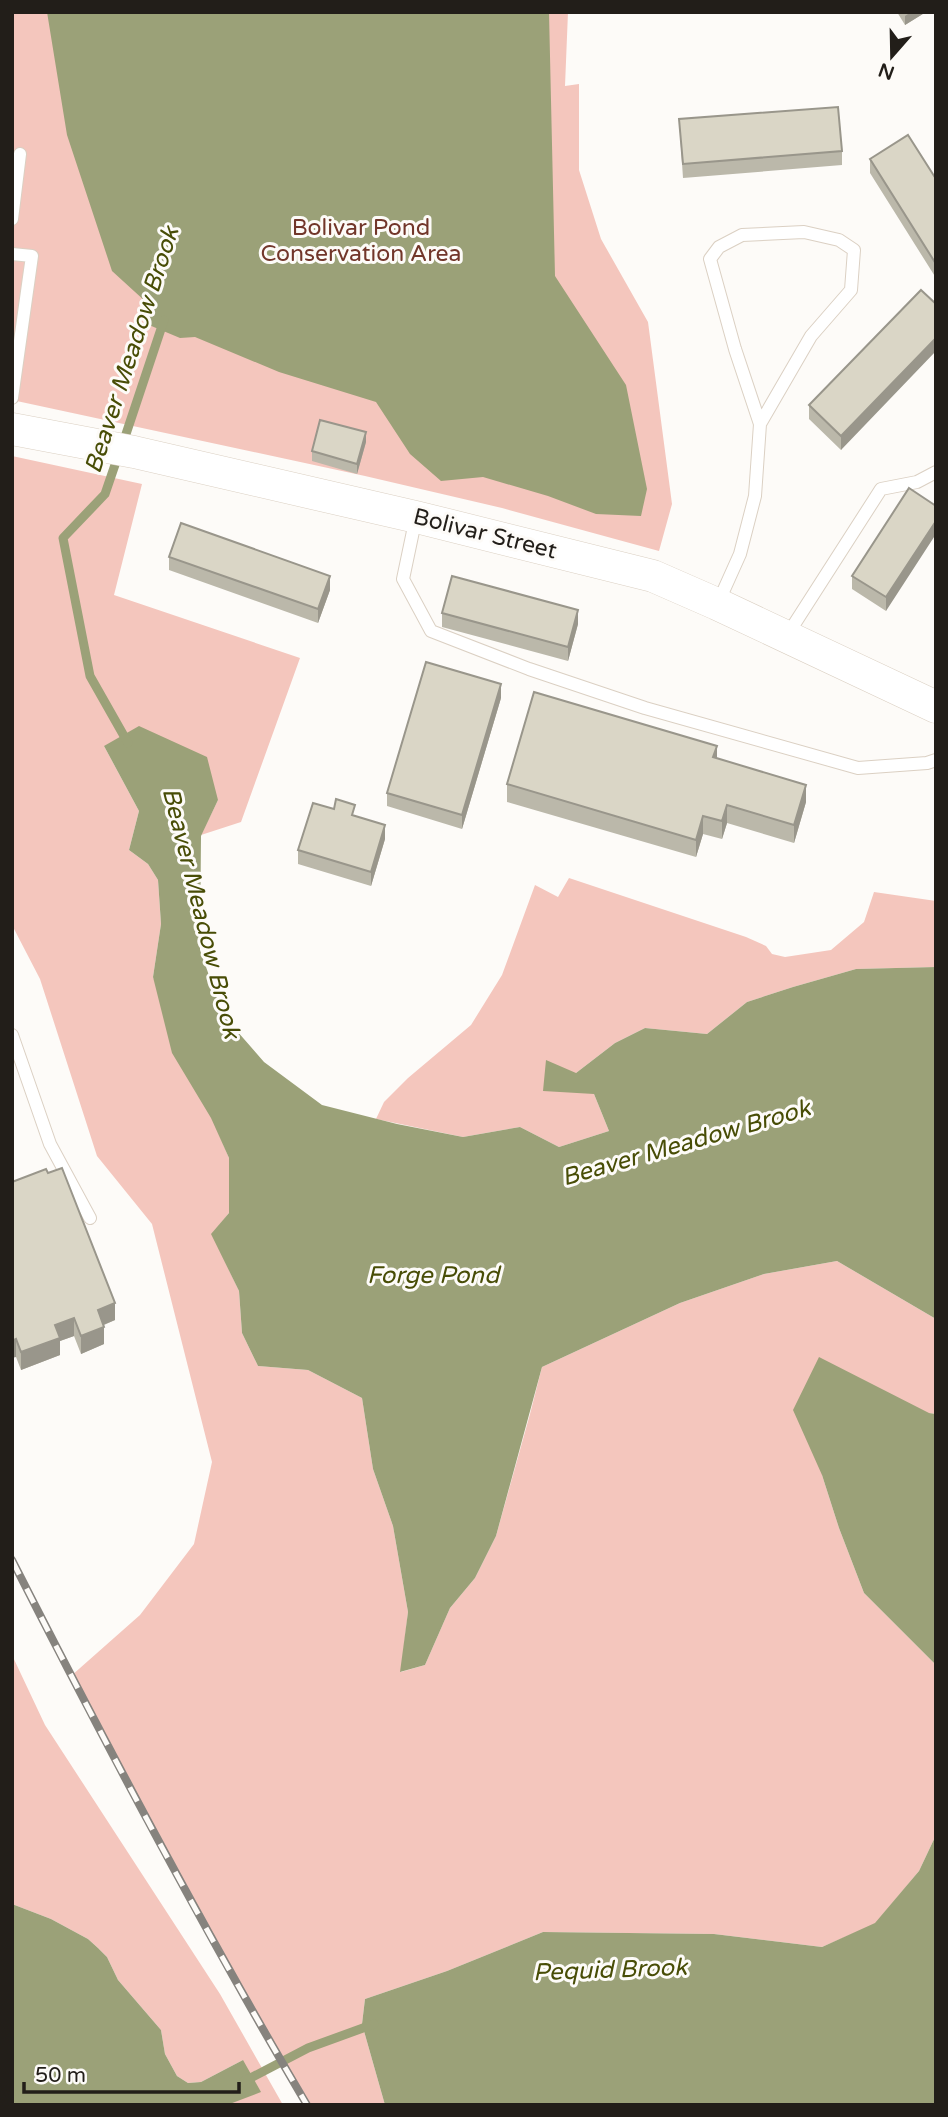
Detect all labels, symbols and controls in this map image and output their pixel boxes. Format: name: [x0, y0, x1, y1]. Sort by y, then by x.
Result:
north arrow: [857, 21, 927, 91]
text: N: [876, 58, 897, 84]
park label: Bolivar Pond Conservation Area: [260, 214, 462, 268]
water label: Beaver Meadow Brook: [78, 221, 186, 477]
street label: Bolivar Street: [410, 503, 560, 565]
water label: Beaver Meadow Brook: [156, 785, 247, 1043]
water label: Beaver Meadow Brook: [558, 1093, 815, 1192]
water label: Forge Pond: [367, 1261, 502, 1290]
water label: Pequid Brook: [533, 1953, 689, 1987]
scale bar: [24, 2050, 240, 2094]
text: 50 m: [35, 2063, 86, 2088]

